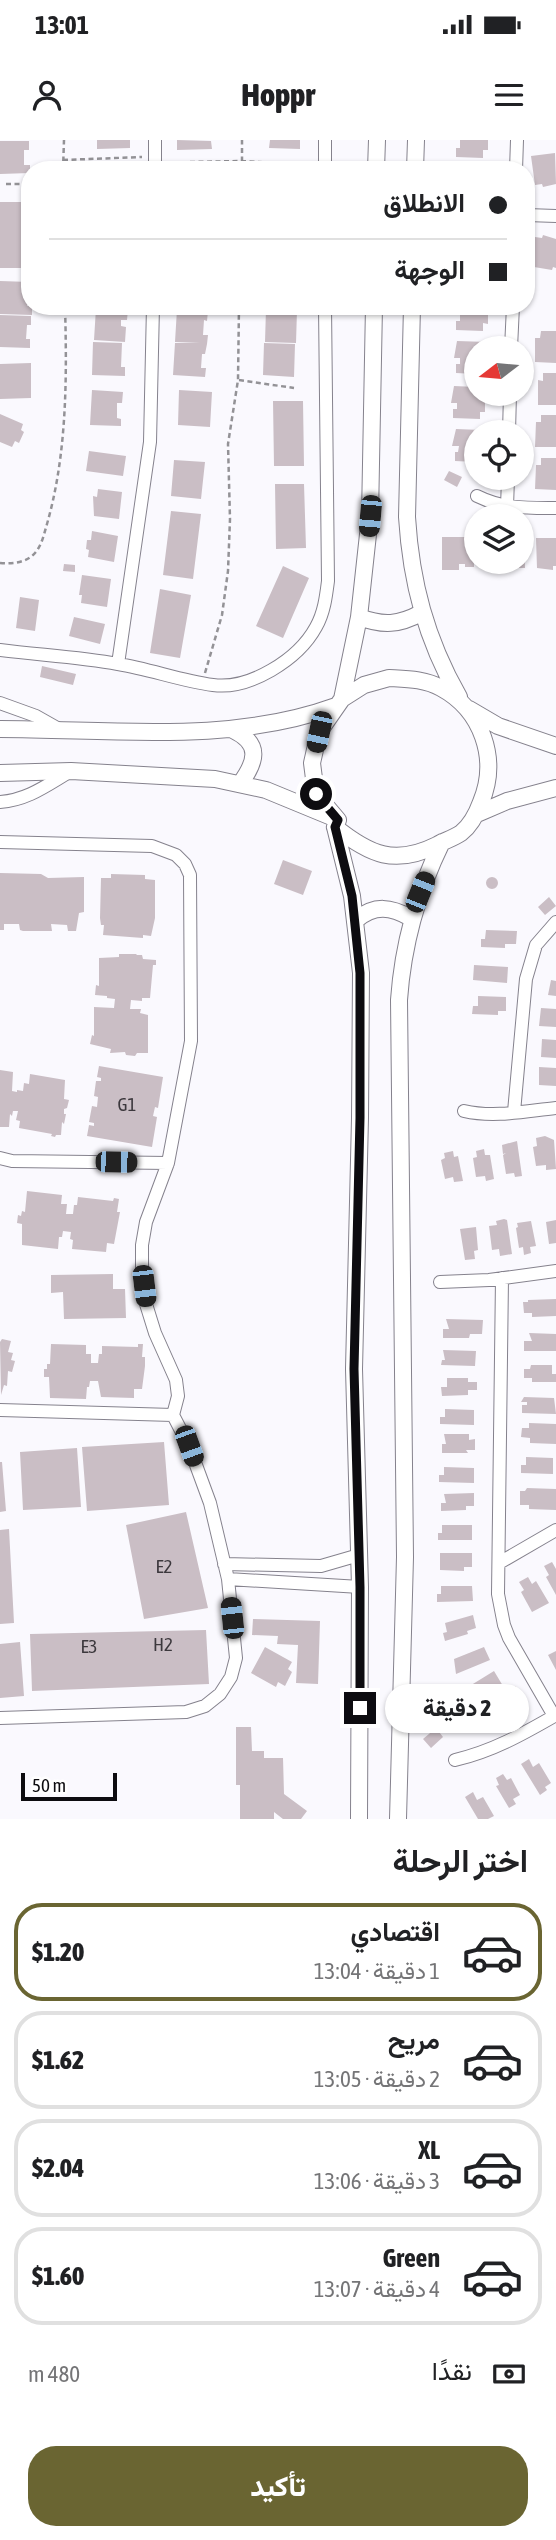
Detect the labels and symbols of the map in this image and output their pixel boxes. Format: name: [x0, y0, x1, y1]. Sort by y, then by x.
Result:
north arrow: [464, 336, 534, 406]
car: [358, 494, 383, 538]
car: [305, 709, 334, 755]
route start: [300, 778, 332, 810]
car: [403, 869, 438, 915]
house number: G1: [117, 1093, 137, 1115]
car: [95, 1151, 138, 1173]
car: [132, 1264, 157, 1308]
car: [172, 1423, 207, 1469]
house number: E2: [155, 1555, 173, 1577]
car: [220, 1596, 245, 1640]
house number: H2: [153, 1633, 173, 1655]
house number: E3: [80, 1635, 98, 1657]
callout: 2 دقيقة: [384, 1684, 528, 1732]
route end: [344, 1692, 376, 1724]
scale bar: [21, 1770, 117, 1802]

